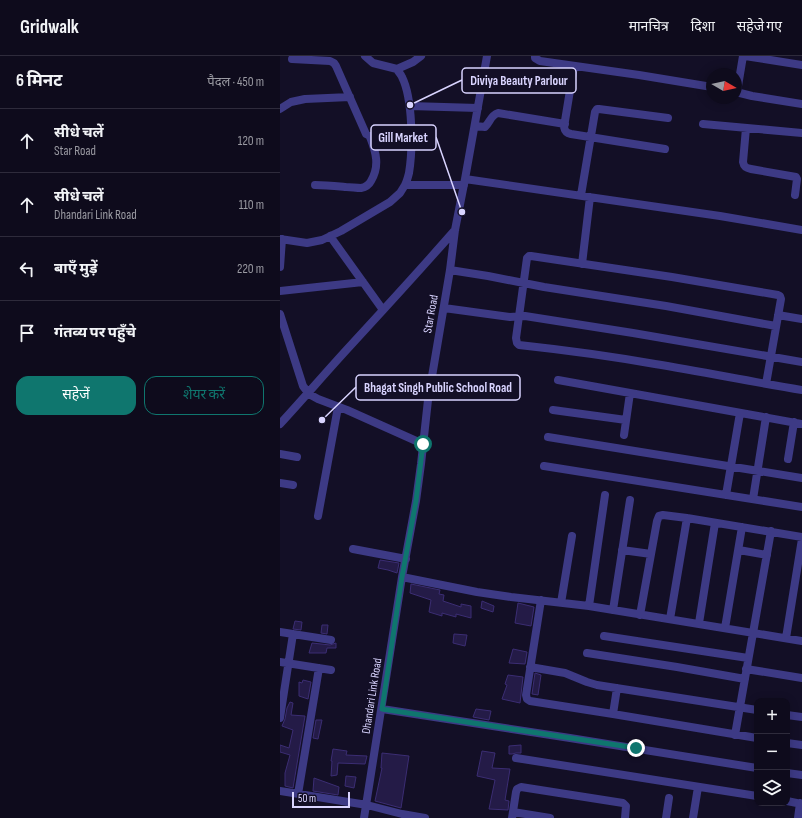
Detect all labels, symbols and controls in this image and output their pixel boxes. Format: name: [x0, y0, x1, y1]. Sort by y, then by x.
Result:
text: Gridwalk: [20, 16, 79, 39]
text: मानचित्र: [629, 18, 669, 35]
text: दिशा: [691, 18, 715, 35]
text: सहेजे गए: [737, 18, 782, 35]
callout: Diviya Beauty Parlour: [462, 68, 576, 93]
north arrow: [706, 68, 742, 104]
text: 6 मिनट: [16, 71, 62, 91]
text: Diviya Beauty Parlour: [470, 73, 568, 89]
text: पैदल · 450 m: [207, 74, 264, 90]
text: सीधे चलें: [54, 123, 104, 142]
callout: Gill Market: [371, 125, 436, 150]
icon: ahead: [16, 130, 38, 152]
text: Gill Market: [378, 130, 428, 146]
text: 120 m: [238, 133, 264, 149]
text: Star Road: [54, 143, 96, 159]
text: सीधे चलें: [54, 187, 104, 206]
icon: ahead: [16, 194, 38, 216]
text: 110 m: [239, 197, 264, 213]
text: Dhandari Link Road: [54, 207, 137, 223]
icon: left: [16, 258, 38, 280]
text: बाएँ मुड़ें: [54, 259, 97, 278]
text: 220 m: [237, 261, 264, 277]
street label: Star Road: [420, 294, 442, 334]
icon: arrive: [16, 322, 38, 344]
text: गंतव्य पर पहुँचे: [54, 323, 136, 342]
callout: Bhagat Singh Public School Road: [356, 375, 520, 400]
button: सहेजें: [16, 376, 136, 415]
button: शेयर करें: [144, 376, 264, 415]
text: Bhagat Singh Public School Road: [364, 380, 512, 396]
route start: [414, 435, 432, 453]
street label: Dhandari Link Road: [359, 657, 385, 735]
map controls: [754, 698, 790, 806]
button: +: [754, 698, 790, 734]
button: −: [754, 734, 790, 770]
route end: [627, 739, 645, 757]
button: layers: [754, 770, 790, 806]
scale bar: [292, 790, 350, 809]
text: 50 m: [298, 792, 316, 805]

